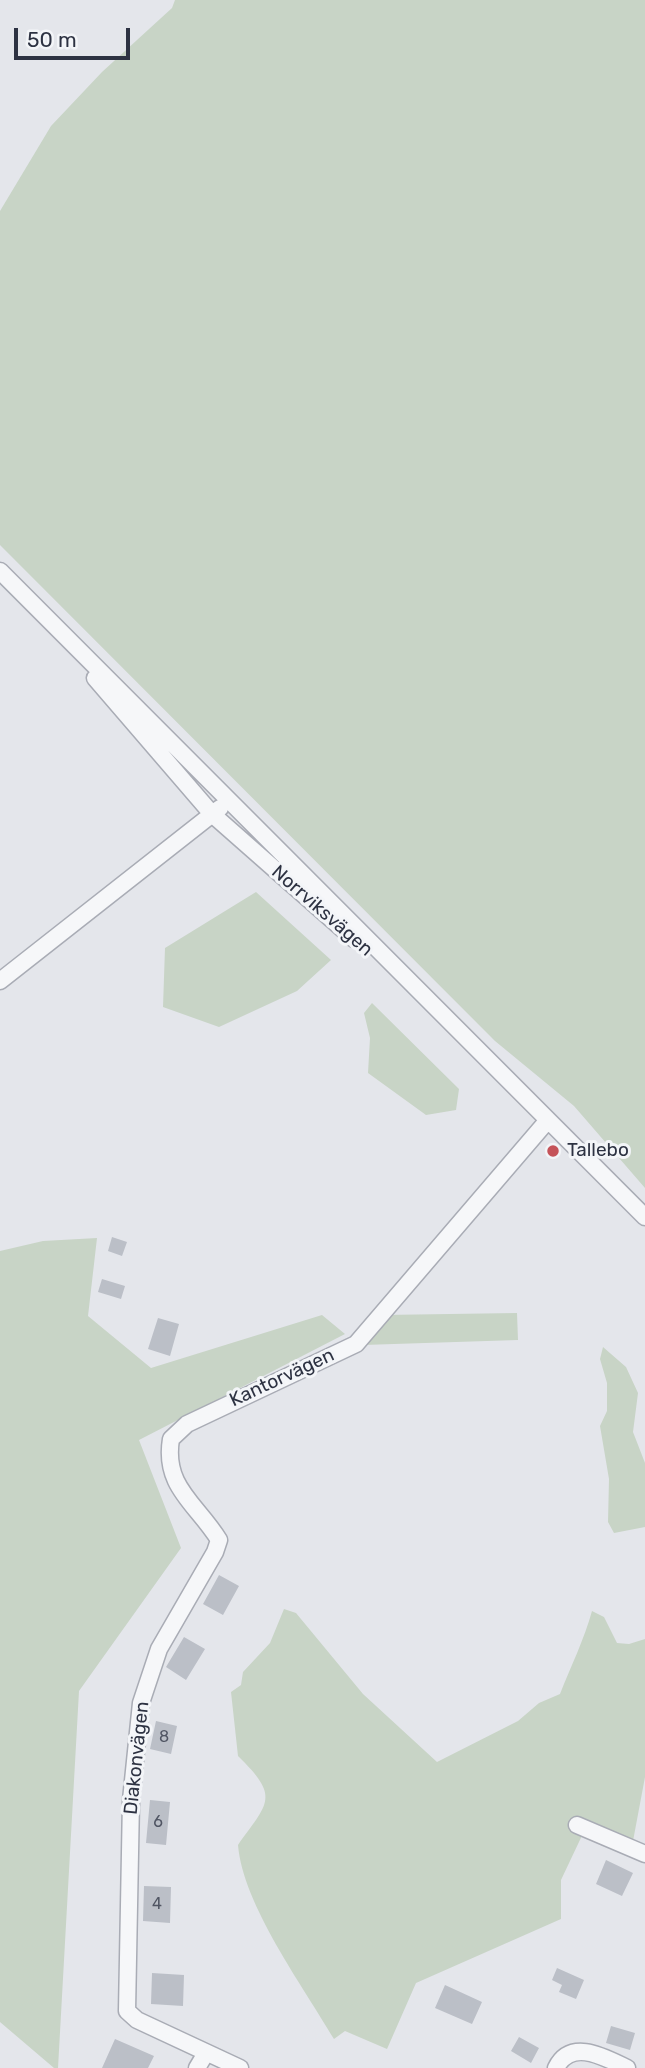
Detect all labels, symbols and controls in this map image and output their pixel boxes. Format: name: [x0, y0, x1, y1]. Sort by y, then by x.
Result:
scale bar: [18, 14, 133, 58]
text: 50 m: [27, 27, 77, 52]
street label: Norrviksvägen: [267, 861, 377, 961]
place label: Tallebo: [567, 1140, 629, 1162]
marker: Tallebo: [545, 1143, 561, 1159]
street label: Kantorvägen: [226, 1344, 338, 1412]
street label: Diakonvägen: [120, 1700, 154, 1816]
house number: 8: [159, 1727, 169, 1747]
house number: 6: [153, 1812, 163, 1832]
house number: 4: [152, 1894, 162, 1914]

